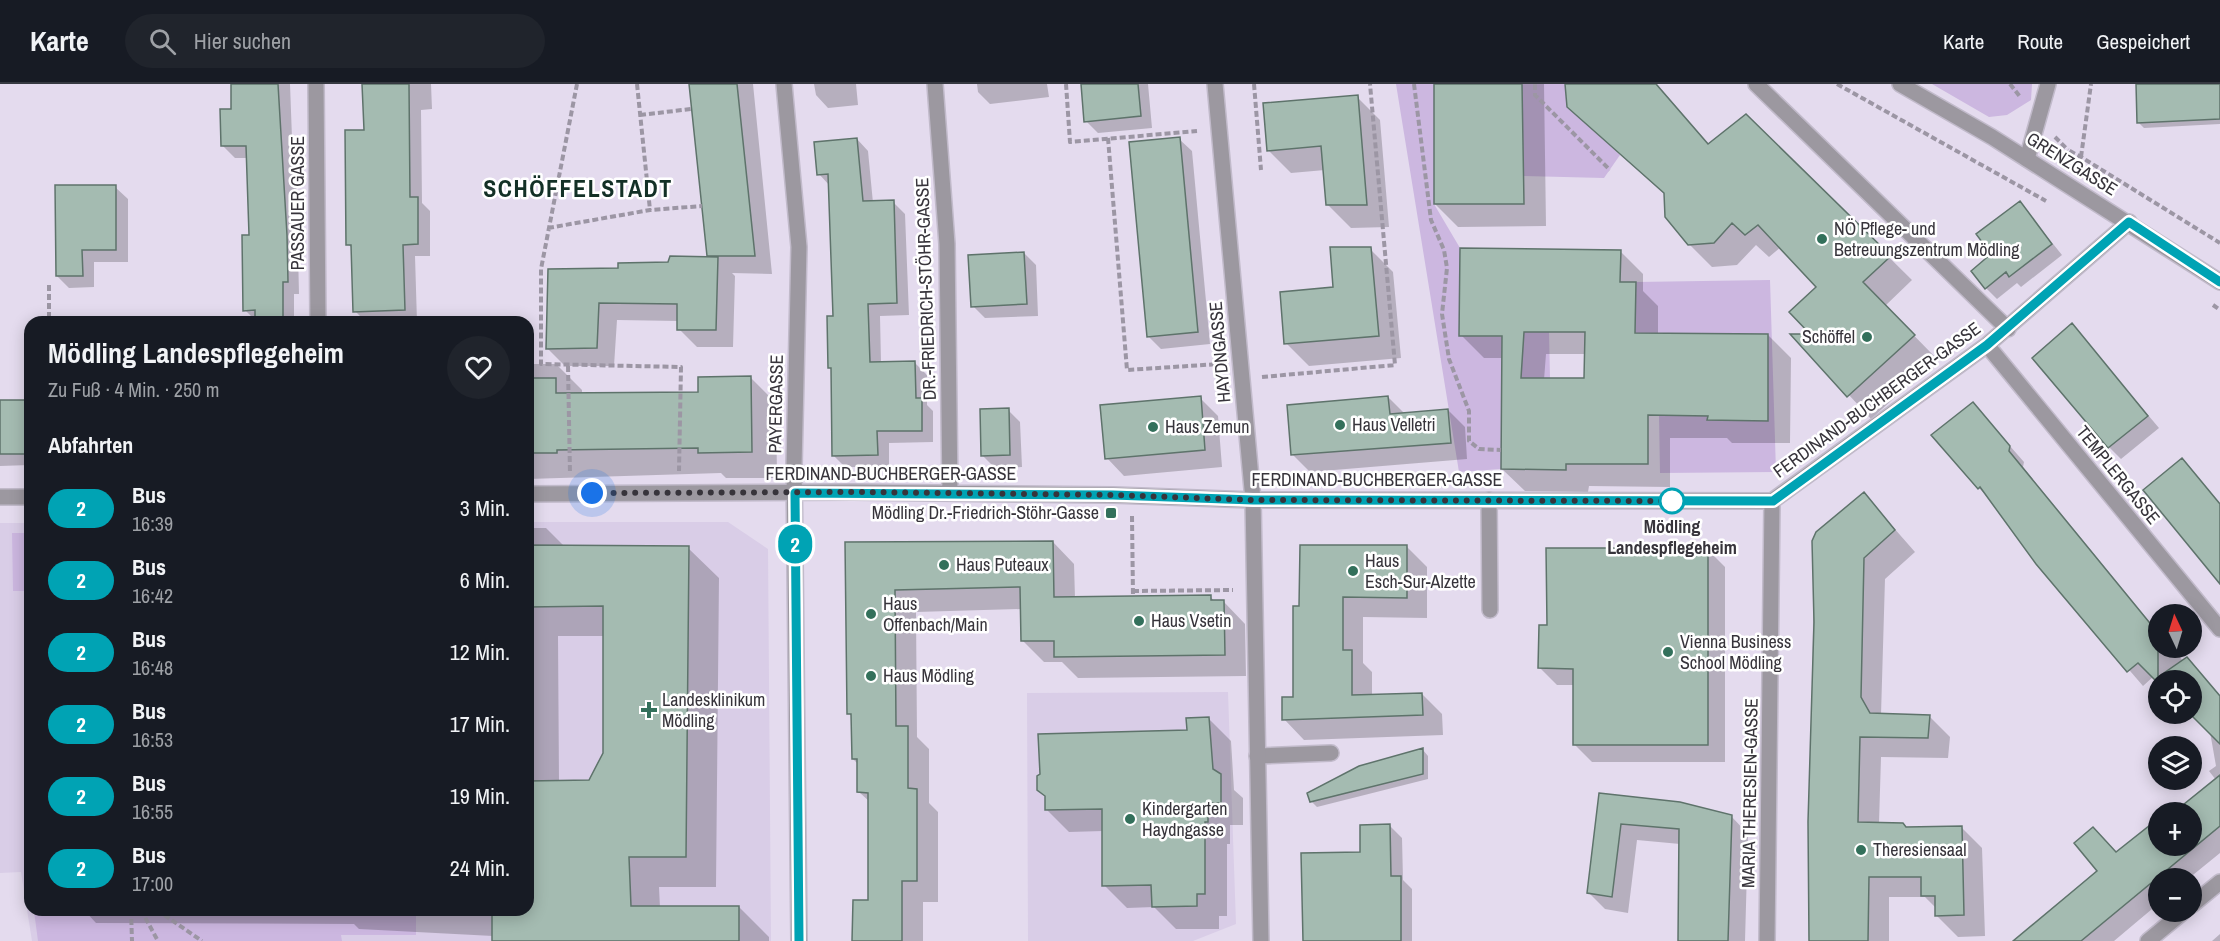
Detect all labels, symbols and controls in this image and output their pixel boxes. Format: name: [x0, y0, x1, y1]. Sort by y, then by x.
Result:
search box: [125, 14, 545, 68]
text: Karte: [30, 22, 89, 60]
icon: search: [146, 25, 179, 58]
text: Hier suchen: [194, 26, 291, 56]
text: Karte: [1943, 27, 1984, 56]
text: Route: [2017, 27, 2063, 56]
text: Gespeichert: [2096, 27, 2190, 56]
street label: GRENZGASSE: [2022, 126, 2122, 201]
street label: PASSAUER GASSE: [285, 136, 310, 270]
district label: SCHÖFFELSTADT: [483, 172, 673, 204]
street label: DR.-FRIEDRICH-STÖHR-GASSE: [909, 177, 942, 401]
place label: NÖ Pflege- und Betreuungszentrum Mödling: [1834, 216, 2020, 262]
marker: NÖ Pflege- und Betreuungszentrum Mödling: [1815, 232, 1829, 246]
street label: HAYDNGASSE: [1203, 300, 1236, 404]
street label: FERDINAND-BUCHBERGER-GASSE: [1768, 316, 1986, 483]
place label: Schöffel: [1802, 324, 1855, 349]
marker: Schöffel: [1860, 330, 1874, 344]
text: Mödling Landespflegeheim: [48, 334, 344, 372]
button: heart: [447, 336, 510, 399]
street label: PAYERGASSE: [762, 354, 789, 454]
text: Zu Fuß · 4 Min. · 250 m: [48, 376, 219, 403]
place label: Haus Velletri: [1352, 412, 1436, 437]
place label: Haus Zemun: [1165, 414, 1250, 439]
marker: Haus Velletri: [1333, 418, 1347, 432]
marker: Haus Zemun: [1146, 420, 1160, 434]
street label: TEMPLERGASSE: [2071, 420, 2166, 529]
text: Abfahrten: [48, 430, 133, 460]
street label: FERDINAND-BUCHBERGER-GASSE: [766, 461, 1016, 486]
street label: FERDINAND-BUCHBERGER-GASSE: [1252, 467, 1502, 492]
your location: [577, 478, 607, 508]
text: Bus: [132, 480, 166, 510]
marker: Mödling Landespflegeheim: [1659, 488, 1685, 514]
text: 3 Min.: [460, 493, 510, 523]
text: 2: [76, 494, 86, 523]
place label: Mödling Dr.-Friedrich-Stöhr-Gasse: [872, 500, 1099, 525]
marker: Mödling Dr.-Friedrich-Stöhr-Gasse: [1104, 506, 1118, 520]
text: 16:39: [132, 510, 173, 537]
place label: Mödling Landespflegeheim: [1607, 514, 1737, 560]
line badge: 2: [776, 524, 814, 564]
text: 2: [790, 530, 800, 559]
place label: Haus Esch-Sur-Alzette: [1365, 548, 1476, 594]
text: Bus: [132, 552, 166, 582]
place label: Haus Puteaux: [956, 552, 1049, 577]
marker: Haus Puteaux: [937, 558, 951, 572]
marker: Haus Esch-Sur-Alzette: [1346, 564, 1360, 578]
text: 6 Min.: [460, 565, 510, 595]
text: 2: [76, 566, 86, 595]
text: 16:42: [132, 582, 173, 609]
place label: Haus Offenbach/Main: [883, 591, 988, 637]
north arrow: [2148, 604, 2202, 658]
map controls: [2148, 604, 2202, 922]
marker: Haus Offenbach/Main: [864, 607, 878, 621]
place label: Haus Vsetin: [1151, 608, 1231, 633]
marker: Haus Vsetin: [1132, 614, 1146, 628]
text: Bus: [132, 624, 166, 654]
place label: Vienna Business School Mödling: [1680, 629, 1791, 675]
text: 12 Min.: [450, 637, 510, 667]
text: 2: [76, 638, 86, 667]
marker: Vienna Business School Mödling: [1661, 645, 1675, 659]
text: 16:48: [132, 654, 173, 681]
place label: Haus Mödling: [883, 663, 975, 688]
marker: Haus Mödling: [864, 669, 878, 683]
button: locate: [2148, 670, 2202, 724]
place label: Landesklinikum Mödling: [662, 687, 765, 733]
text: Bus: [132, 696, 166, 726]
street label: MARIA THERESIEN-GASSE: [1735, 698, 1764, 888]
marker: Landesklinikum Mödling: [640, 701, 658, 719]
text: 17 Min.: [450, 709, 510, 739]
text: 2: [76, 710, 86, 739]
text: 16:53: [132, 726, 173, 753]
button: layers: [2148, 736, 2202, 790]
text: Bus: [132, 768, 166, 798]
text: 19 Min.: [450, 781, 510, 811]
text: 2: [76, 782, 86, 811]
place label: Kindergarten Haydngasse: [1142, 796, 1227, 842]
text: 16:55: [132, 798, 173, 825]
button: +: [2148, 802, 2202, 856]
marker: Kindergarten Haydngasse: [1123, 812, 1137, 826]
place label: Theresiensaal: [1873, 837, 1967, 862]
text: Bus: [132, 840, 166, 870]
marker: Theresiensaal: [1854, 843, 1868, 857]
text: 24 Min.: [450, 853, 510, 883]
text: 2: [76, 854, 86, 883]
button: −: [2148, 868, 2202, 922]
text: 17:00: [132, 870, 173, 897]

